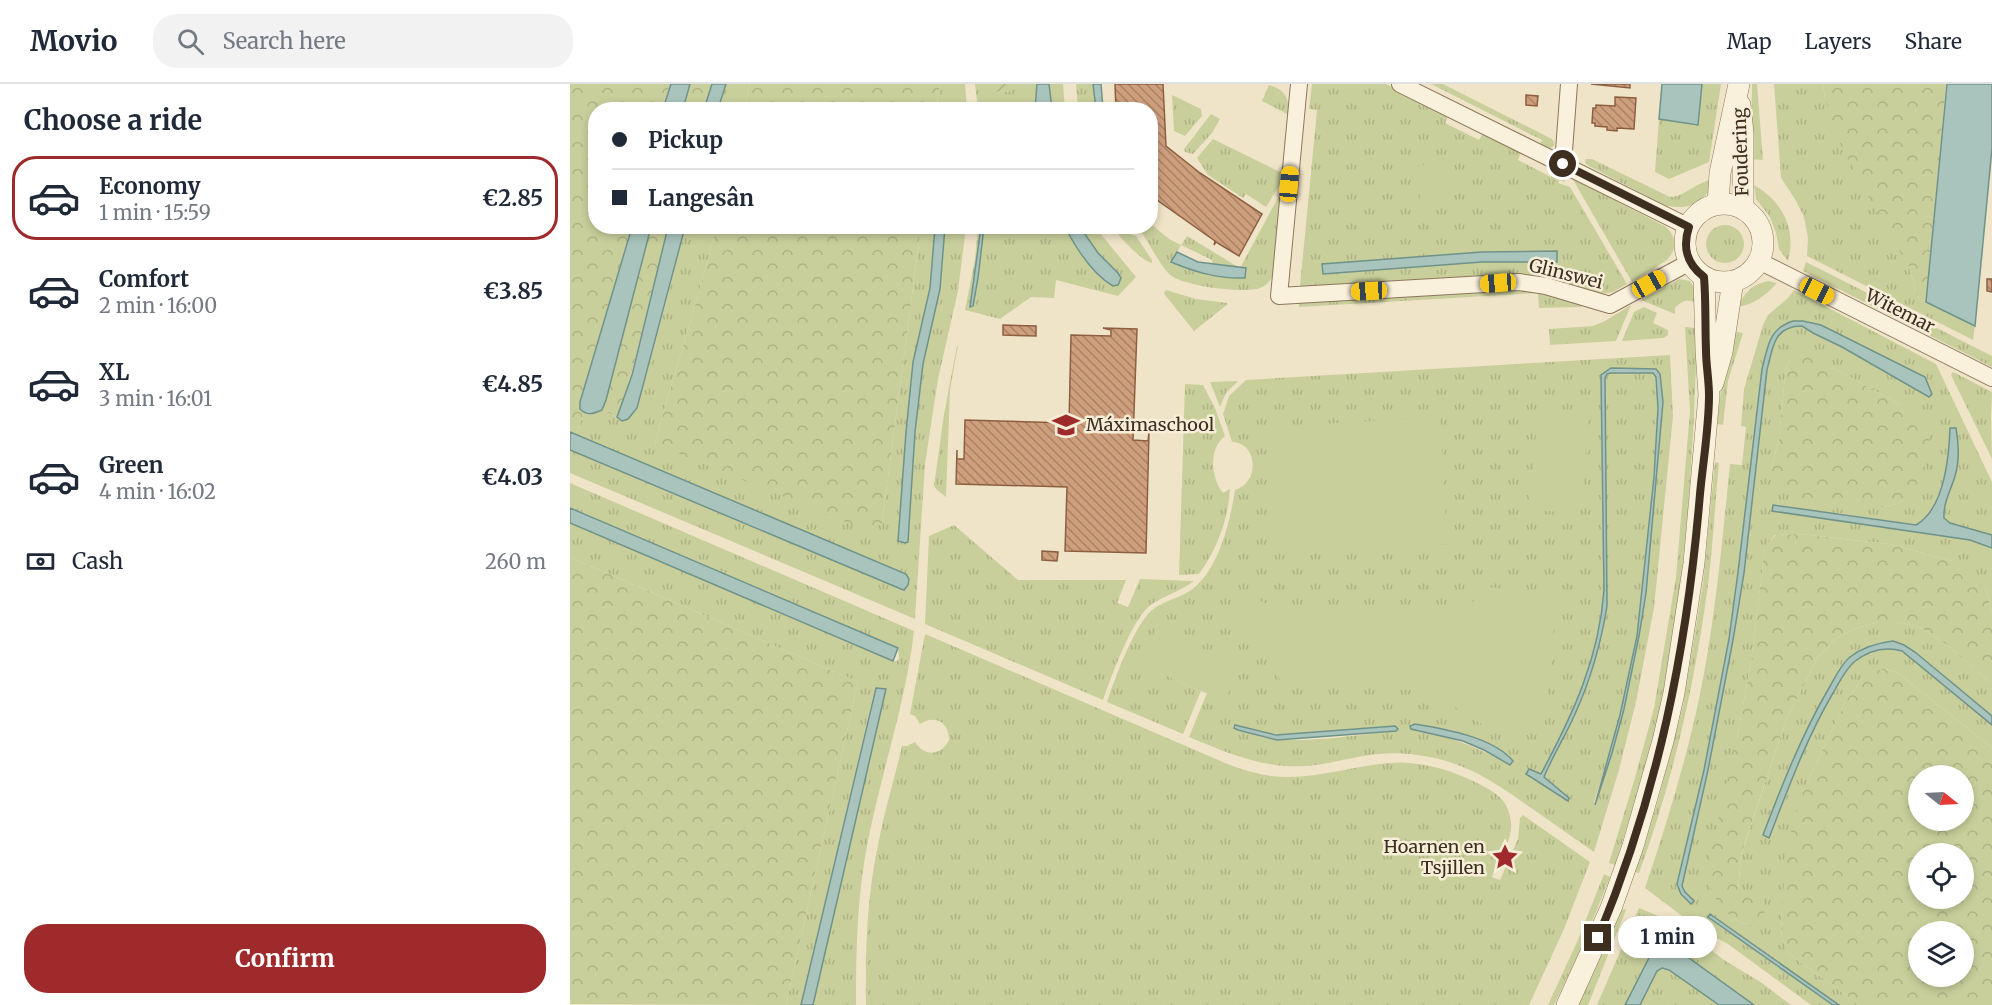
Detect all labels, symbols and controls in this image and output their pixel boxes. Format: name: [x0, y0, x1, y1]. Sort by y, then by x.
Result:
search box: [153, 14, 573, 68]
text: Movio: [30, 23, 117, 59]
icon: search: [174, 25, 207, 58]
text: Search here: [222, 27, 346, 55]
text: Map: [1727, 28, 1772, 55]
text: Layers: [1805, 28, 1872, 55]
text: Share: [1905, 28, 1962, 55]
text: Choose a ride: [24, 103, 202, 137]
street label: Foudering: [1727, 107, 1754, 197]
text: Pickup: [648, 126, 723, 154]
route start: [1549, 150, 1576, 177]
car: [1278, 165, 1300, 203]
icon: car: [27, 171, 81, 225]
text: Economy: [99, 172, 200, 200]
text: €2.85: [482, 184, 543, 212]
text: Langesân: [648, 184, 754, 212]
text: 1 min · 15:59: [99, 200, 211, 225]
street label: Glinswei: [1527, 253, 1606, 294]
icon: car: [27, 264, 81, 318]
text: Comfort: [99, 265, 189, 293]
car: [1629, 267, 1669, 301]
car: [1479, 273, 1517, 293]
car: [1797, 275, 1837, 307]
text: €3.85: [483, 277, 543, 305]
car: [1351, 281, 1387, 301]
street label: Witemar: [1861, 283, 1939, 338]
text: 2 min · 16:00: [99, 293, 217, 318]
icon: car: [27, 357, 81, 411]
text: XL: [99, 358, 129, 386]
text: €4.85: [481, 370, 543, 398]
text: 3 min · 16:01: [99, 386, 212, 411]
school or university icon: Máximaschool: [1051, 410, 1081, 440]
place label: Máximaschool: [1086, 413, 1215, 436]
icon: car: [27, 450, 81, 504]
text: Green: [99, 451, 163, 479]
text: €4.03: [481, 463, 543, 491]
text: 4 min · 16:02: [99, 479, 216, 504]
icon: cash: [24, 545, 57, 578]
text: Cash: [72, 547, 123, 575]
text: 260 m: [485, 549, 546, 574]
north arrow: [1908, 765, 1974, 831]
map controls: [1908, 765, 1974, 987]
place label: Hoarnen en Tsjillen: [1384, 835, 1485, 879]
place icon: Hoarnen en Tsjillen: [1490, 842, 1520, 872]
button: locate: [1908, 843, 1974, 909]
callout: 1 min: [1619, 917, 1718, 959]
button: layers: [1908, 921, 1974, 987]
button: Confirm: [24, 924, 546, 993]
route end: [1584, 924, 1611, 951]
text: 1 min: [1640, 924, 1695, 949]

